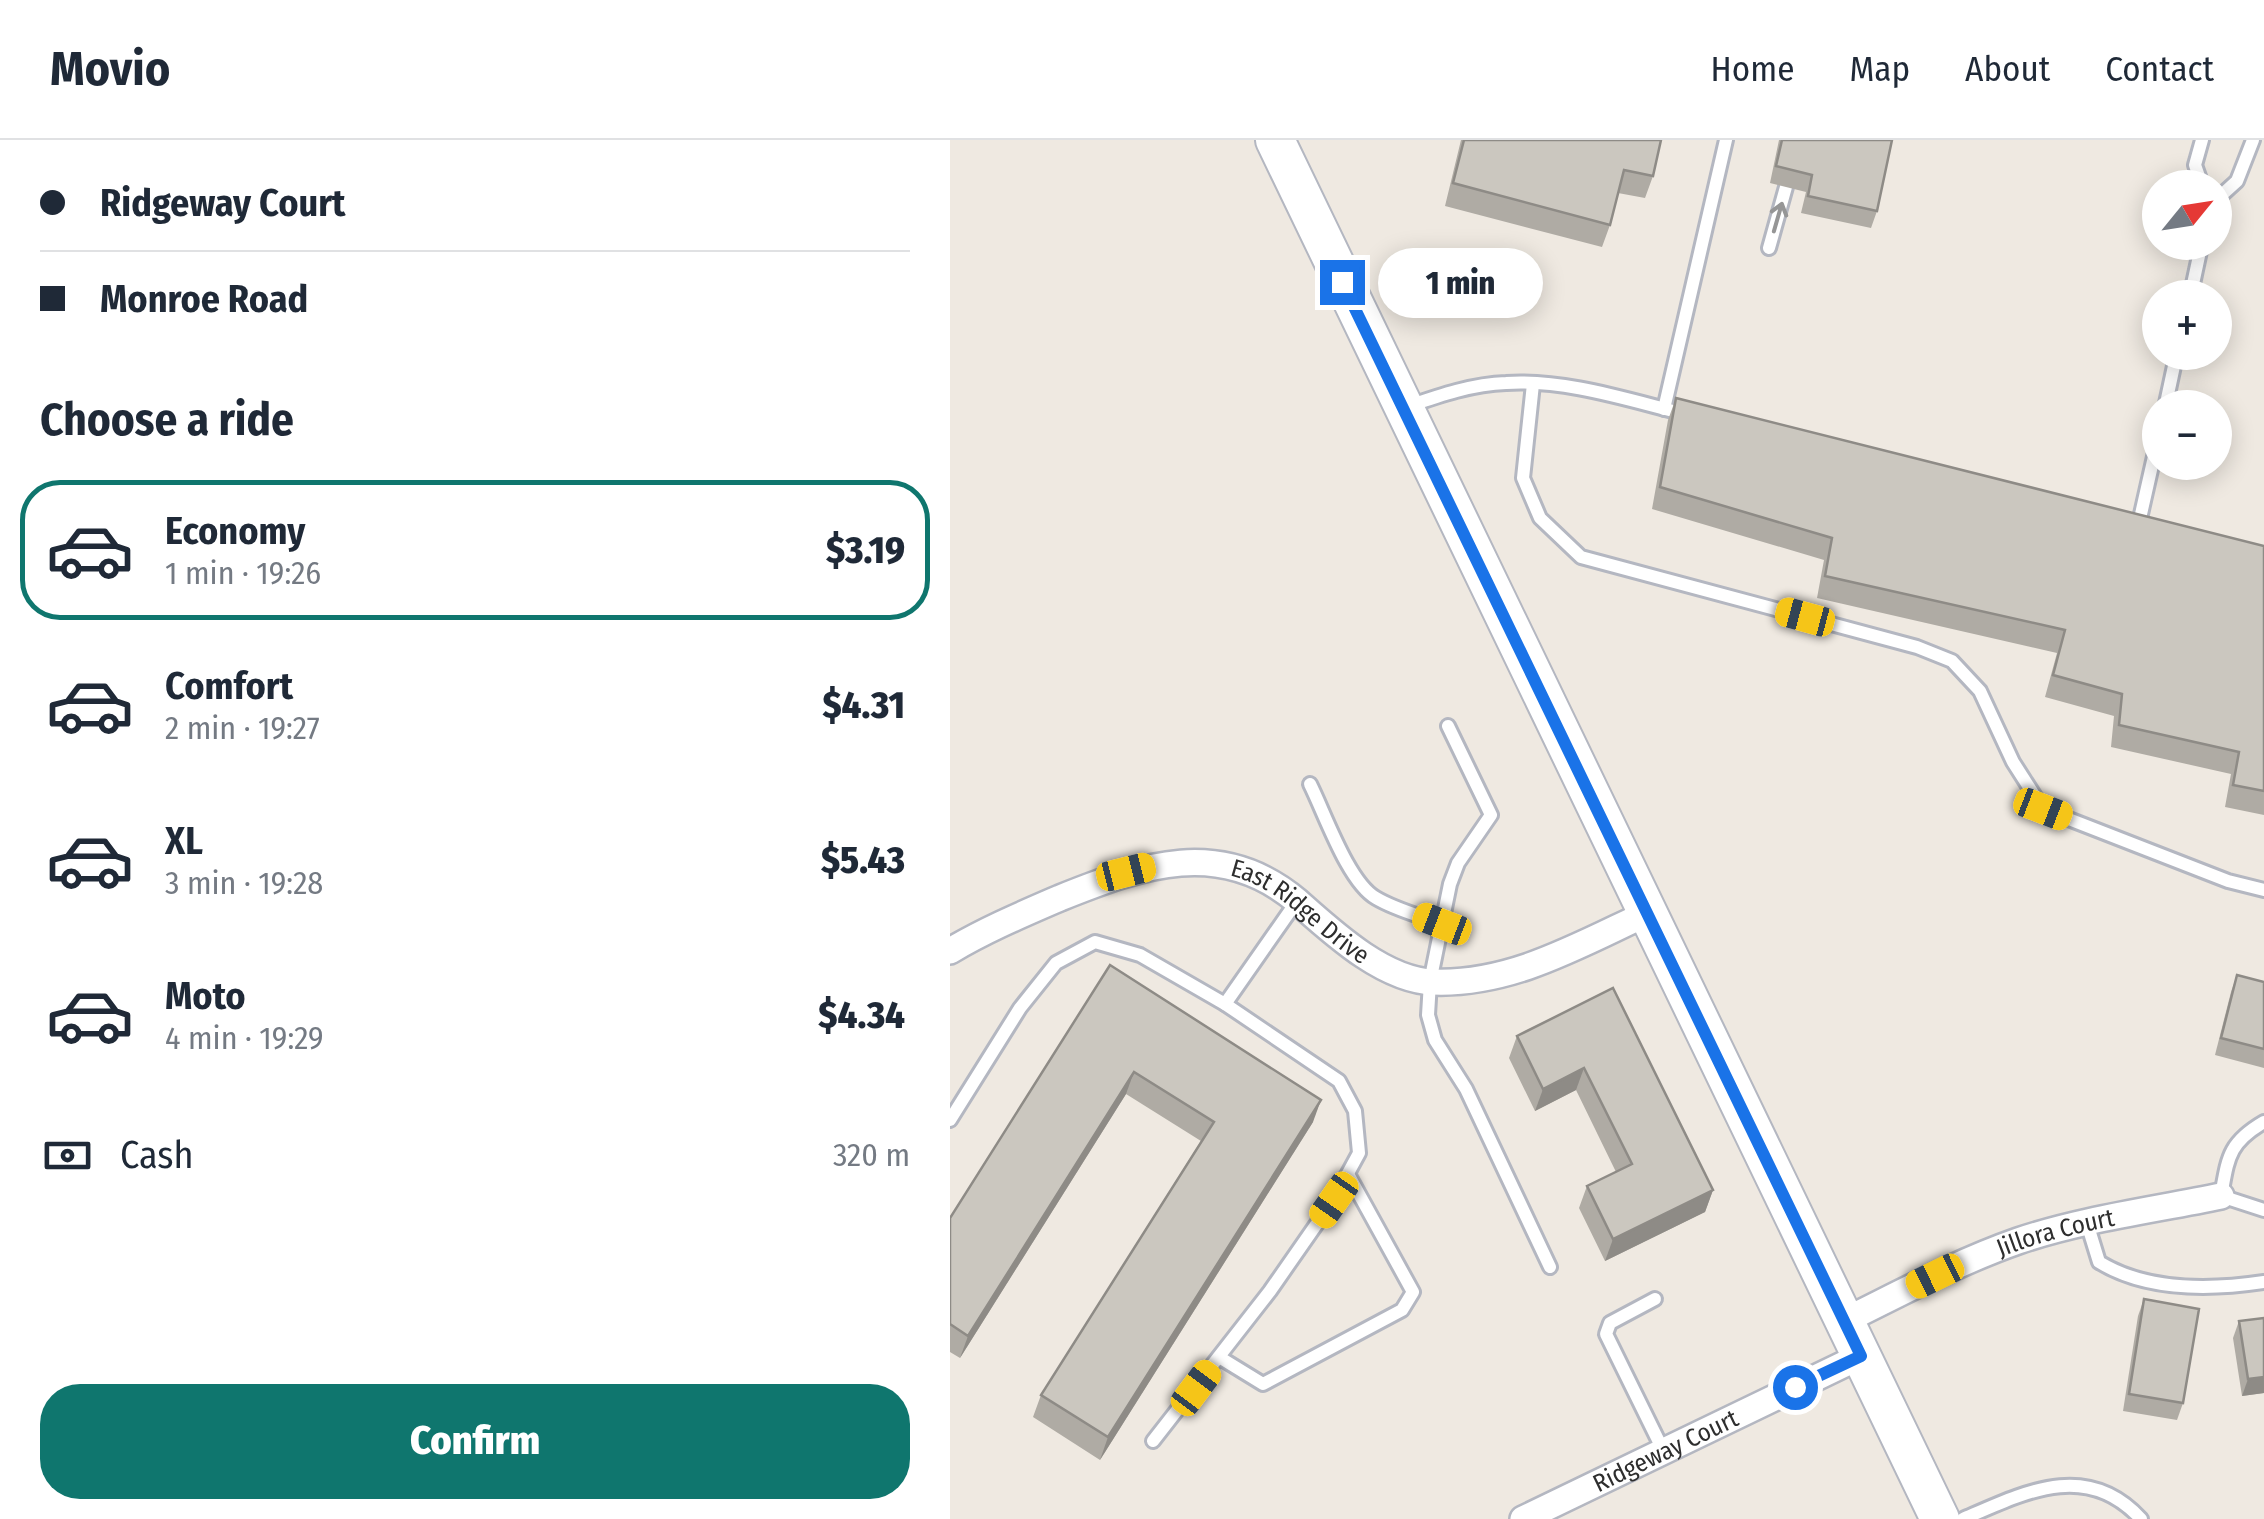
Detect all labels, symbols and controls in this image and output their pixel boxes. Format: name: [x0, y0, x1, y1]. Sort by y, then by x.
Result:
text: Movio: [50, 40, 170, 98]
text: Home: [1711, 48, 1794, 90]
text: Map: [1849, 48, 1910, 90]
text: About: [1965, 48, 2050, 90]
text: Contact: [2105, 48, 2214, 90]
north arrow: [2142, 170, 2232, 260]
map controls: [2142, 170, 2232, 480]
text: Ridgeway Court: [100, 180, 345, 226]
one-way arrow: [1770, 202, 1788, 233]
callout: 1 min: [1377, 247, 1542, 317]
route end: [1320, 260, 1365, 305]
text: 1 min: [1426, 264, 1495, 302]
text: Monroe Road: [100, 276, 308, 322]
button: +: [2142, 280, 2232, 370]
button: −: [2142, 390, 2232, 480]
text: Choose a ride: [40, 393, 294, 447]
icon: car: [45, 505, 135, 595]
text: Economy: [165, 508, 305, 554]
text: $3.19: [826, 527, 905, 573]
text: 1 min · 19:26: [165, 554, 321, 592]
car: [1772, 595, 1838, 639]
icon: car: [45, 660, 135, 750]
text: Comfort: [165, 663, 293, 709]
text: $4.31: [822, 682, 905, 728]
text: 2 min · 19:27: [165, 709, 320, 747]
car: [2010, 784, 2076, 834]
icon: car: [45, 815, 135, 905]
text: XL: [165, 818, 203, 864]
text: $5.43: [821, 837, 905, 883]
car: [1093, 850, 1159, 894]
street label: East Ridge Drive: [1228, 853, 1375, 971]
text: 3 min · 19:28: [165, 864, 323, 902]
car: [1409, 899, 1475, 949]
icon: car: [45, 970, 135, 1060]
text: Moto: [165, 973, 246, 1019]
text: $4.34: [818, 992, 905, 1038]
text: 4 min · 19:29: [165, 1019, 324, 1057]
icon: cash: [40, 1128, 95, 1183]
text: Cash: [120, 1132, 194, 1178]
text: 320 m: [833, 1136, 910, 1174]
car: [1305, 1167, 1363, 1233]
street label: Jillora Court: [1992, 1203, 2118, 1264]
car: [1901, 1249, 1969, 1303]
car: [1166, 1355, 1226, 1421]
route start: [1773, 1365, 1818, 1410]
button: Confirm: [40, 1384, 910, 1499]
street label: Ridgeway Court: [1588, 1403, 1744, 1499]

